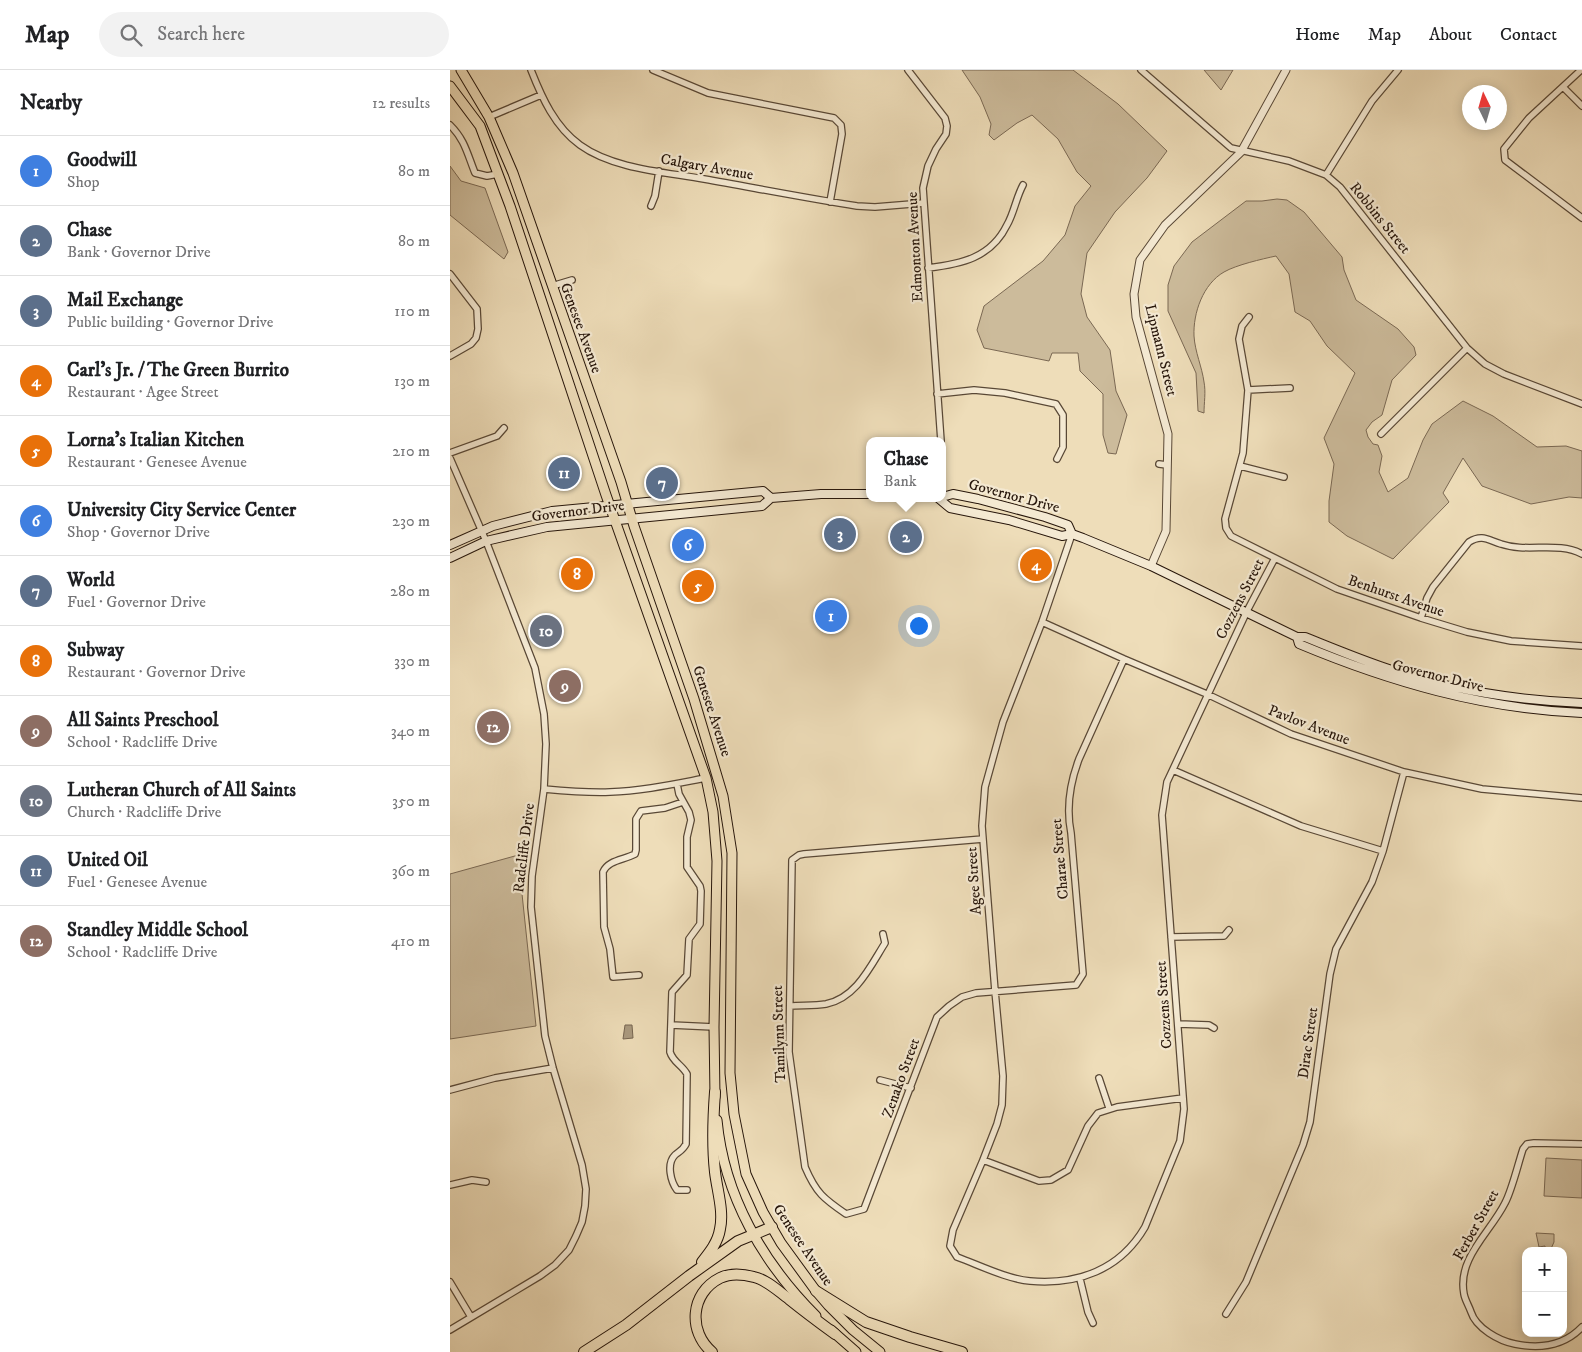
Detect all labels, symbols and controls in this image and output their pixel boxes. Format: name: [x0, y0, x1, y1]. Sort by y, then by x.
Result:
search box: [99, 12, 449, 57]
text: Map: [25, 20, 69, 50]
icon: search: [117, 21, 145, 49]
text: Search here: [157, 23, 245, 46]
text: Home: [1295, 24, 1340, 46]
text: Map: [1368, 24, 1401, 46]
text: About: [1429, 24, 1472, 46]
text: Contact: [1500, 24, 1557, 46]
north arrow: [1462, 85, 1507, 130]
text: Nearby: [20, 90, 82, 116]
text: 12 results: [372, 93, 430, 113]
text: Goodwill: [67, 149, 137, 172]
street label: Calgary Avenue: [659, 150, 755, 184]
text: 1: [33, 161, 39, 181]
text: 80 m: [398, 161, 430, 181]
text: Shop: [67, 172, 100, 192]
street label: Robbins Street: [1345, 178, 1415, 258]
street label: Edmonton Avenue: [903, 191, 927, 303]
text: Chase: [67, 219, 112, 242]
text: 2: [32, 231, 40, 251]
text: 80 m: [398, 231, 430, 251]
text: Bank · Governor Drive: [67, 242, 211, 262]
street label: Genesee Avenue: [556, 280, 606, 376]
text: Mail Exchange: [67, 289, 183, 312]
text: 3: [33, 301, 39, 321]
text: 110 m: [394, 301, 430, 321]
street label: Lipmann Street: [1140, 302, 1182, 398]
text: Public building · Governor Drive: [67, 312, 273, 332]
text: Carl's Jr. / The Green Burrito: [67, 359, 289, 382]
text: 4: [31, 371, 41, 391]
text: 130 m: [394, 371, 430, 391]
text: Restaurant · Agee Street: [67, 382, 219, 402]
text: Lorna's Italian Kitchen: [67, 429, 244, 452]
popup: [866, 437, 946, 502]
text: 5: [32, 441, 40, 461]
text: 210 m: [392, 441, 430, 461]
text: Chase: [884, 448, 928, 471]
text: Restaurant · Genesee Avenue: [67, 452, 247, 472]
pin: 11: [548, 454, 580, 492]
pin: 7: [646, 464, 678, 502]
text: Bank: [884, 471, 917, 491]
street label: Governor Drive: [966, 475, 1062, 517]
street label: Governor Drive: [531, 496, 625, 526]
text: University City Service Center: [67, 499, 296, 522]
text: 6: [32, 511, 40, 531]
text: 230 m: [392, 511, 430, 531]
pin: 3: [824, 515, 856, 553]
pin: 2: [890, 518, 922, 556]
text: Shop · Governor Drive: [67, 522, 210, 542]
pin: 6: [672, 526, 704, 564]
pin: 4: [1020, 546, 1052, 584]
pin: 8: [561, 555, 593, 593]
street label: Cozzens Street: [1212, 555, 1269, 643]
pin: 5: [682, 567, 714, 605]
text: World: [67, 569, 115, 592]
street label: Benhurst Avenue: [1345, 571, 1447, 621]
text: 7: [32, 581, 40, 601]
text: 280 m: [390, 581, 430, 601]
text: Fuel · Governor Drive: [67, 592, 206, 612]
pin: 1: [815, 597, 847, 635]
pin: 10: [530, 612, 562, 650]
your location: [906, 613, 932, 639]
text: Subway: [67, 639, 124, 662]
text: 8: [32, 651, 40, 671]
text: 330 m: [394, 651, 430, 671]
street label: Governor Drive: [1390, 655, 1486, 697]
text: Restaurant · Governor Drive: [67, 662, 246, 682]
street label: Genesee Avenue: [688, 663, 736, 759]
pin: 9: [549, 667, 581, 705]
street label: Pavlov Avenue: [1265, 701, 1353, 749]
pin: 12: [477, 708, 509, 746]
text: All Saints Preschool: [67, 709, 218, 732]
text: 9: [32, 721, 40, 741]
text: 340 m: [391, 721, 430, 741]
text: School · Radcliffe Drive: [67, 732, 217, 752]
text: Lutheran Church of All Saints: [67, 779, 296, 802]
text: 10: [29, 791, 43, 811]
text: 350 m: [392, 791, 430, 811]
text: Church · Radcliffe Drive: [67, 802, 221, 822]
street label: Radcliffe Drive: [509, 802, 539, 894]
street label: Charae Street: [1047, 818, 1073, 900]
street label: Agee Street: [962, 846, 986, 916]
text: United Oil: [67, 849, 148, 872]
text: 11: [30, 861, 42, 881]
text: 360 m: [392, 861, 430, 881]
text: Fuel · Genesee Avenue: [67, 872, 207, 892]
text: Standley Middle School: [67, 919, 248, 942]
text: 12: [29, 931, 43, 951]
text: 410 m: [391, 931, 430, 951]
text: School · Radcliffe Drive: [67, 942, 217, 962]
street label: Cozzens Street: [1151, 960, 1177, 1050]
street label: Tamilynn Street: [768, 985, 790, 1083]
street label: Dirac Street: [1294, 1006, 1322, 1080]
street label: Zenako Street: [878, 1035, 924, 1120]
street label: Ferber Street: [1449, 1186, 1503, 1264]
street label: Genesee Avenue: [769, 1200, 837, 1290]
map controls: [1522, 1247, 1567, 1337]
button: +: [1522, 1247, 1567, 1292]
button: −: [1522, 1292, 1567, 1337]

